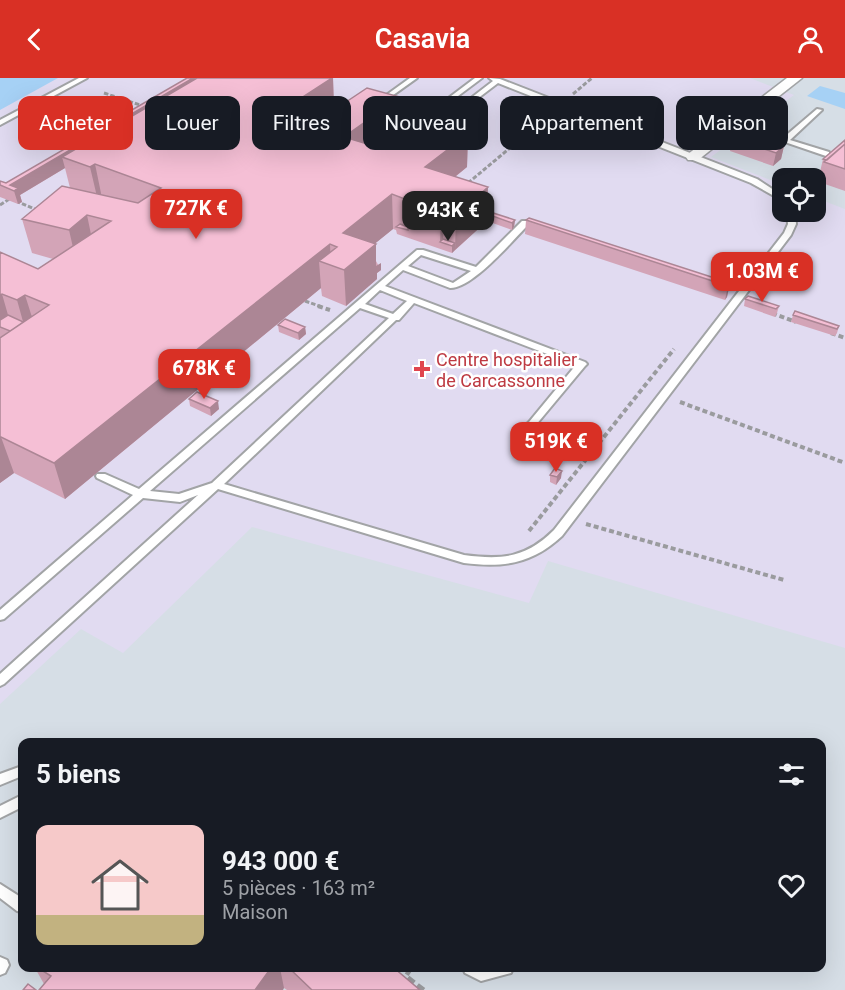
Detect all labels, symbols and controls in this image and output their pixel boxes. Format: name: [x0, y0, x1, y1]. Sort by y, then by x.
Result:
icon: back: [18, 23, 51, 56]
text: Casavia: [375, 23, 470, 55]
icon: person: [794, 23, 827, 56]
chip: Acheter: [18, 96, 133, 150]
chip: Louer: [145, 96, 240, 150]
chip: Filtres: [252, 96, 351, 150]
chip: Nouveau: [363, 96, 488, 150]
chip: Appartement: [500, 96, 664, 150]
chip: Maison: [676, 96, 788, 150]
map controls: [772, 168, 826, 222]
button: locate: [772, 168, 826, 222]
pin: 727K €: [147, 189, 245, 240]
pin: 943K €: [399, 191, 497, 242]
text: 727K €: [164, 196, 228, 220]
text: 943K €: [416, 198, 480, 222]
pin: 1.03M €: [707, 252, 817, 303]
text: 1.03M €: [725, 259, 799, 283]
pin: 678K €: [155, 349, 253, 400]
place label: Centre hospitalier de Carcassonne: [436, 349, 577, 391]
text: 678K €: [172, 356, 236, 380]
marker: Centre hospitalier de Carcassonne: [413, 360, 431, 378]
pin: 519K €: [507, 422, 605, 473]
text: 519K €: [524, 429, 588, 453]
icon: filters: [775, 758, 808, 791]
text: 5 biens: [36, 759, 121, 789]
text: 943 000 €: [222, 846, 339, 876]
icon: home: [84, 849, 156, 921]
icon: heart: [775, 869, 808, 902]
text: 5 pièces · 163 m²: [222, 876, 375, 900]
text: Maison: [222, 900, 288, 924]

